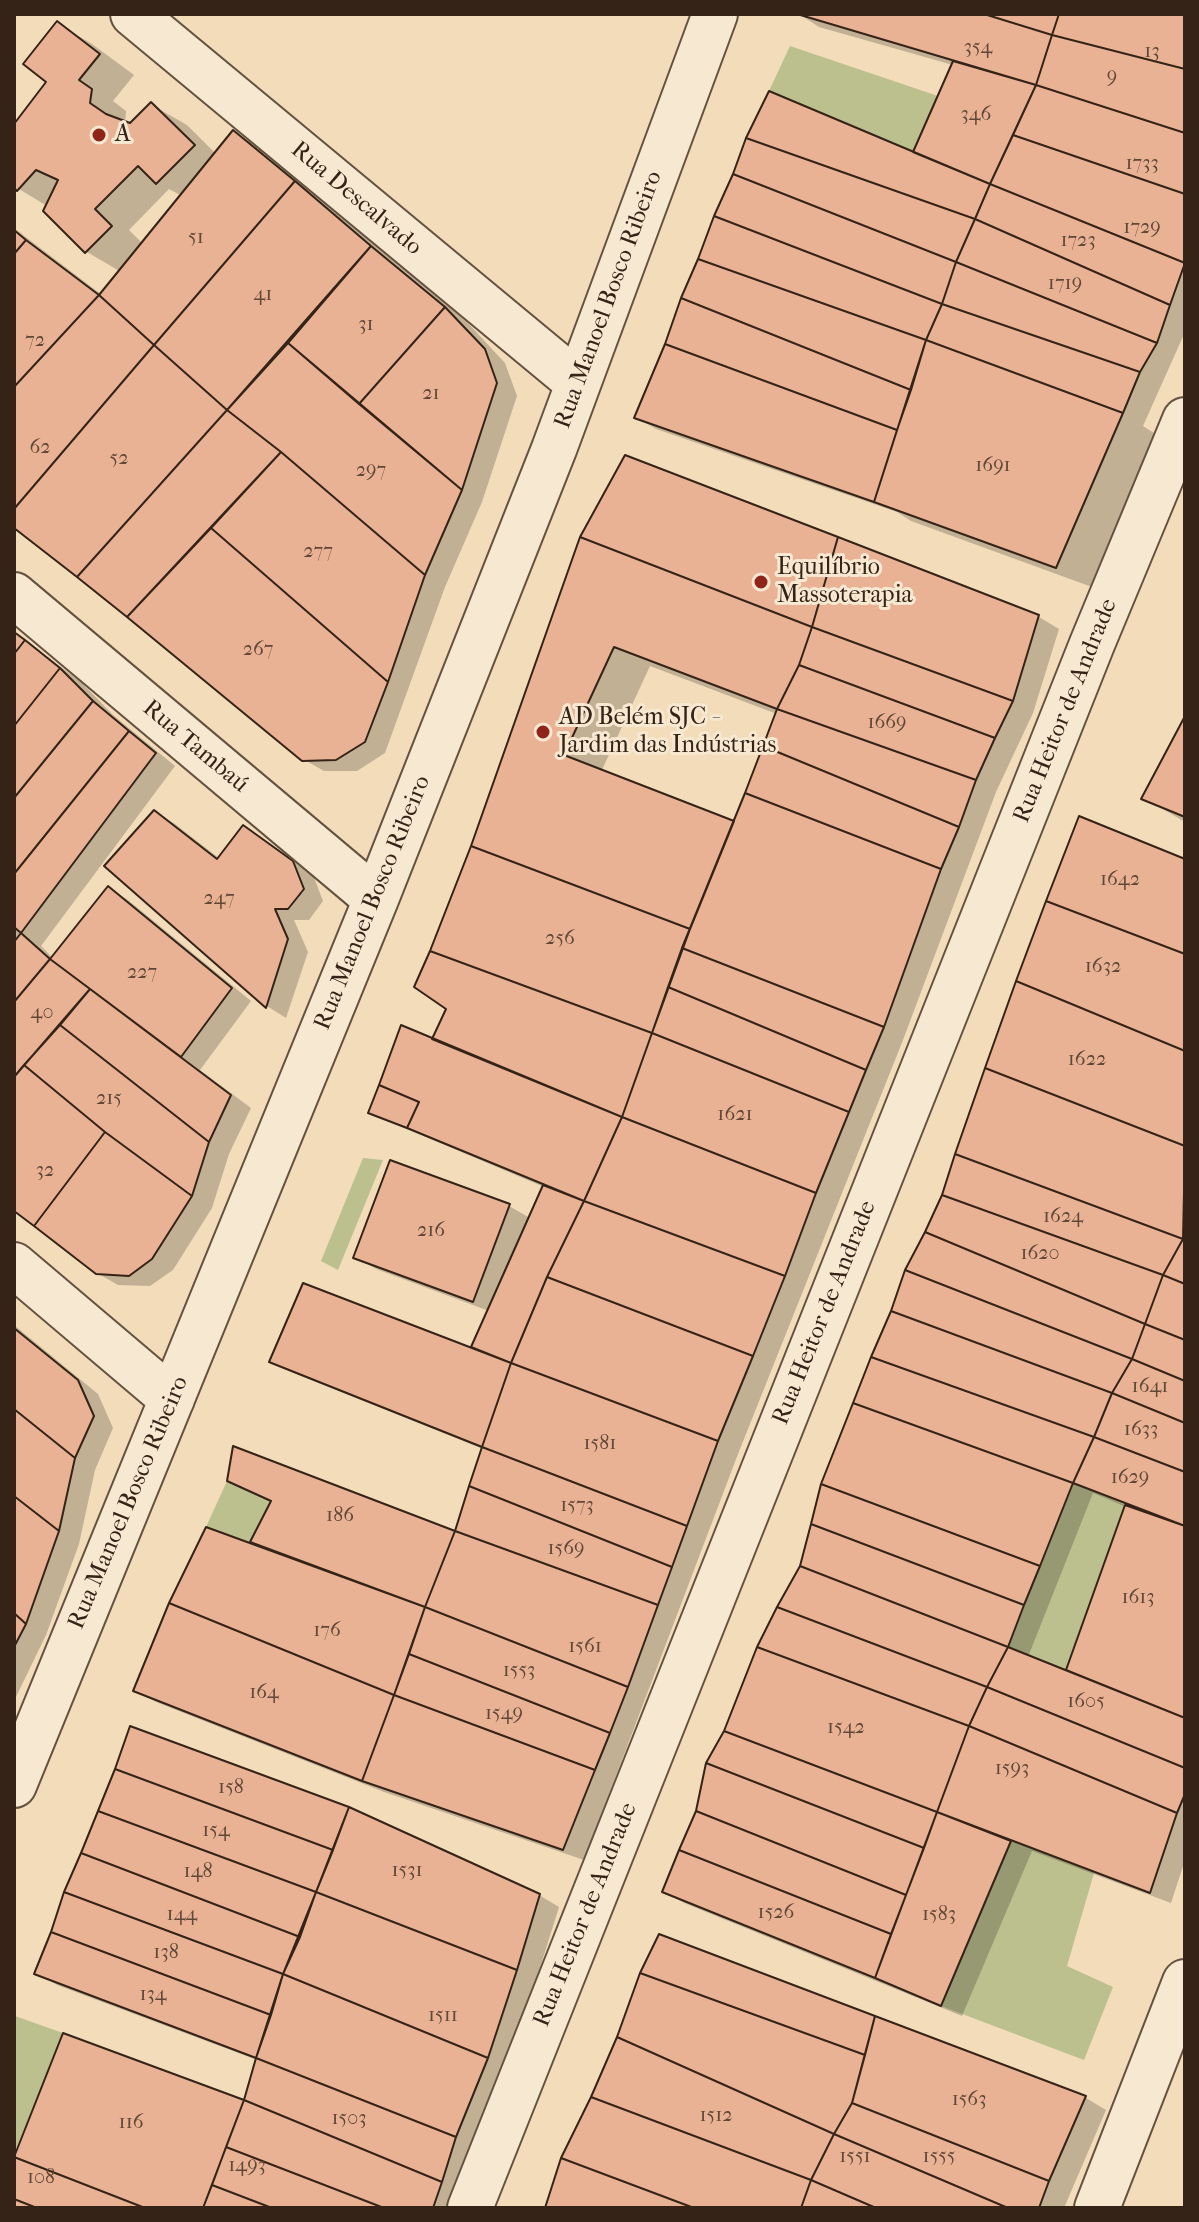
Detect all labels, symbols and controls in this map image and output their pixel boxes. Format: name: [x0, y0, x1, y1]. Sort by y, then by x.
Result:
house number: 354: [964, 36, 992, 60]
house number: 13: [1144, 40, 1160, 64]
house number: 9: [1107, 65, 1117, 89]
house number: 346: [961, 103, 991, 127]
place label: A: [115, 121, 131, 149]
marker: A: [90, 126, 108, 144]
street label: Rua Descalvado: [285, 136, 427, 262]
house number: 1733: [1125, 152, 1159, 176]
street label: Rua Manoel Bosco Ribeiro: [549, 167, 669, 433]
house number: 1729: [1123, 216, 1161, 240]
house number: 51: [188, 226, 204, 250]
house number: 1723: [1060, 229, 1096, 253]
house number: 1719: [1048, 272, 1082, 296]
house number: 41: [254, 283, 272, 307]
house number: 31: [358, 313, 374, 337]
house number: 72: [25, 329, 45, 353]
house number: 21: [422, 382, 440, 406]
house number: 62: [29, 436, 51, 460]
house number: 52: [110, 447, 128, 471]
house number: 1691: [975, 454, 1011, 478]
house number: 297: [356, 459, 386, 483]
house number: 277: [303, 540, 333, 564]
place label: Equilíbrio Massoterapia: [777, 554, 913, 610]
marker: Equilíbrio Massoterapia: [752, 573, 770, 591]
street label: Rua Heitor de Andrade: [1008, 595, 1124, 827]
house number: 267: [243, 638, 273, 662]
street label: Rua Tambaú: [136, 694, 254, 800]
place label: AD Belém SJC - Jardim das Indústrias: [559, 704, 776, 760]
house number: 1669: [867, 711, 907, 735]
marker: AD Belém SJC - Jardim das Indústrias: [534, 723, 552, 741]
street label: Rua Manoel Bosco Ribeiro: [309, 771, 437, 1035]
house number: 1642: [1100, 868, 1140, 892]
house number: 247: [203, 887, 235, 911]
house number: 256: [545, 927, 575, 951]
house number: 1632: [1085, 955, 1121, 979]
house number: 227: [127, 961, 157, 985]
house number: 40: [31, 1001, 53, 1025]
house number: 1622: [1068, 1048, 1106, 1072]
house number: 215: [96, 1087, 122, 1111]
house number: 1621: [717, 1103, 753, 1127]
house number: 32: [36, 1159, 54, 1183]
street label: Rua Heitor de Andrade: [767, 1197, 883, 1429]
house number: 1624: [1043, 1205, 1083, 1229]
house number: 216: [417, 1219, 445, 1243]
house number: 1620: [1020, 1242, 1060, 1266]
street label: Rua Manoel Bosco Ribeiro: [63, 1372, 195, 1634]
house number: 1641: [1132, 1375, 1168, 1399]
house number: 1633: [1124, 1418, 1158, 1442]
house number: 1581: [584, 1432, 616, 1456]
house number: 1629: [1111, 1466, 1149, 1490]
house number: 1573: [560, 1494, 594, 1518]
house number: 186: [326, 1504, 354, 1528]
house number: 1569: [547, 1537, 585, 1561]
house number: 1613: [1121, 1586, 1155, 1610]
house number: 176: [313, 1619, 341, 1643]
house number: 1561: [568, 1635, 602, 1659]
house number: 1553: [503, 1659, 535, 1683]
house number: 164: [249, 1681, 279, 1705]
house number: 1605: [1067, 1690, 1105, 1714]
house number: 1549: [485, 1702, 523, 1726]
house number: 1542: [827, 1716, 865, 1740]
house number: 1593: [995, 1757, 1029, 1781]
house number: 158: [218, 1776, 244, 1800]
street label: Rua Heitor de Andrade: [528, 1799, 644, 2031]
house number: 154: [202, 1819, 230, 1843]
house number: 1531: [391, 1859, 423, 1883]
house number: 148: [184, 1860, 212, 1884]
house number: 1526: [758, 1901, 794, 1925]
house number: 144: [167, 1903, 197, 1927]
house number: 1583: [922, 1903, 956, 1927]
house number: 138: [153, 1941, 179, 1965]
house number: 134: [139, 1983, 167, 2007]
house number: 1511: [428, 2004, 458, 2028]
house number: 1563: [952, 2088, 986, 2112]
house number: 1512: [699, 2104, 733, 2128]
house number: 1503: [332, 2107, 366, 2131]
house number: 116: [118, 2111, 144, 2135]
house number: 1551: [839, 2145, 871, 2169]
house number: 1555: [923, 2145, 955, 2169]
house number: 1493: [228, 2154, 266, 2178]
house number: 108: [27, 2166, 55, 2190]

